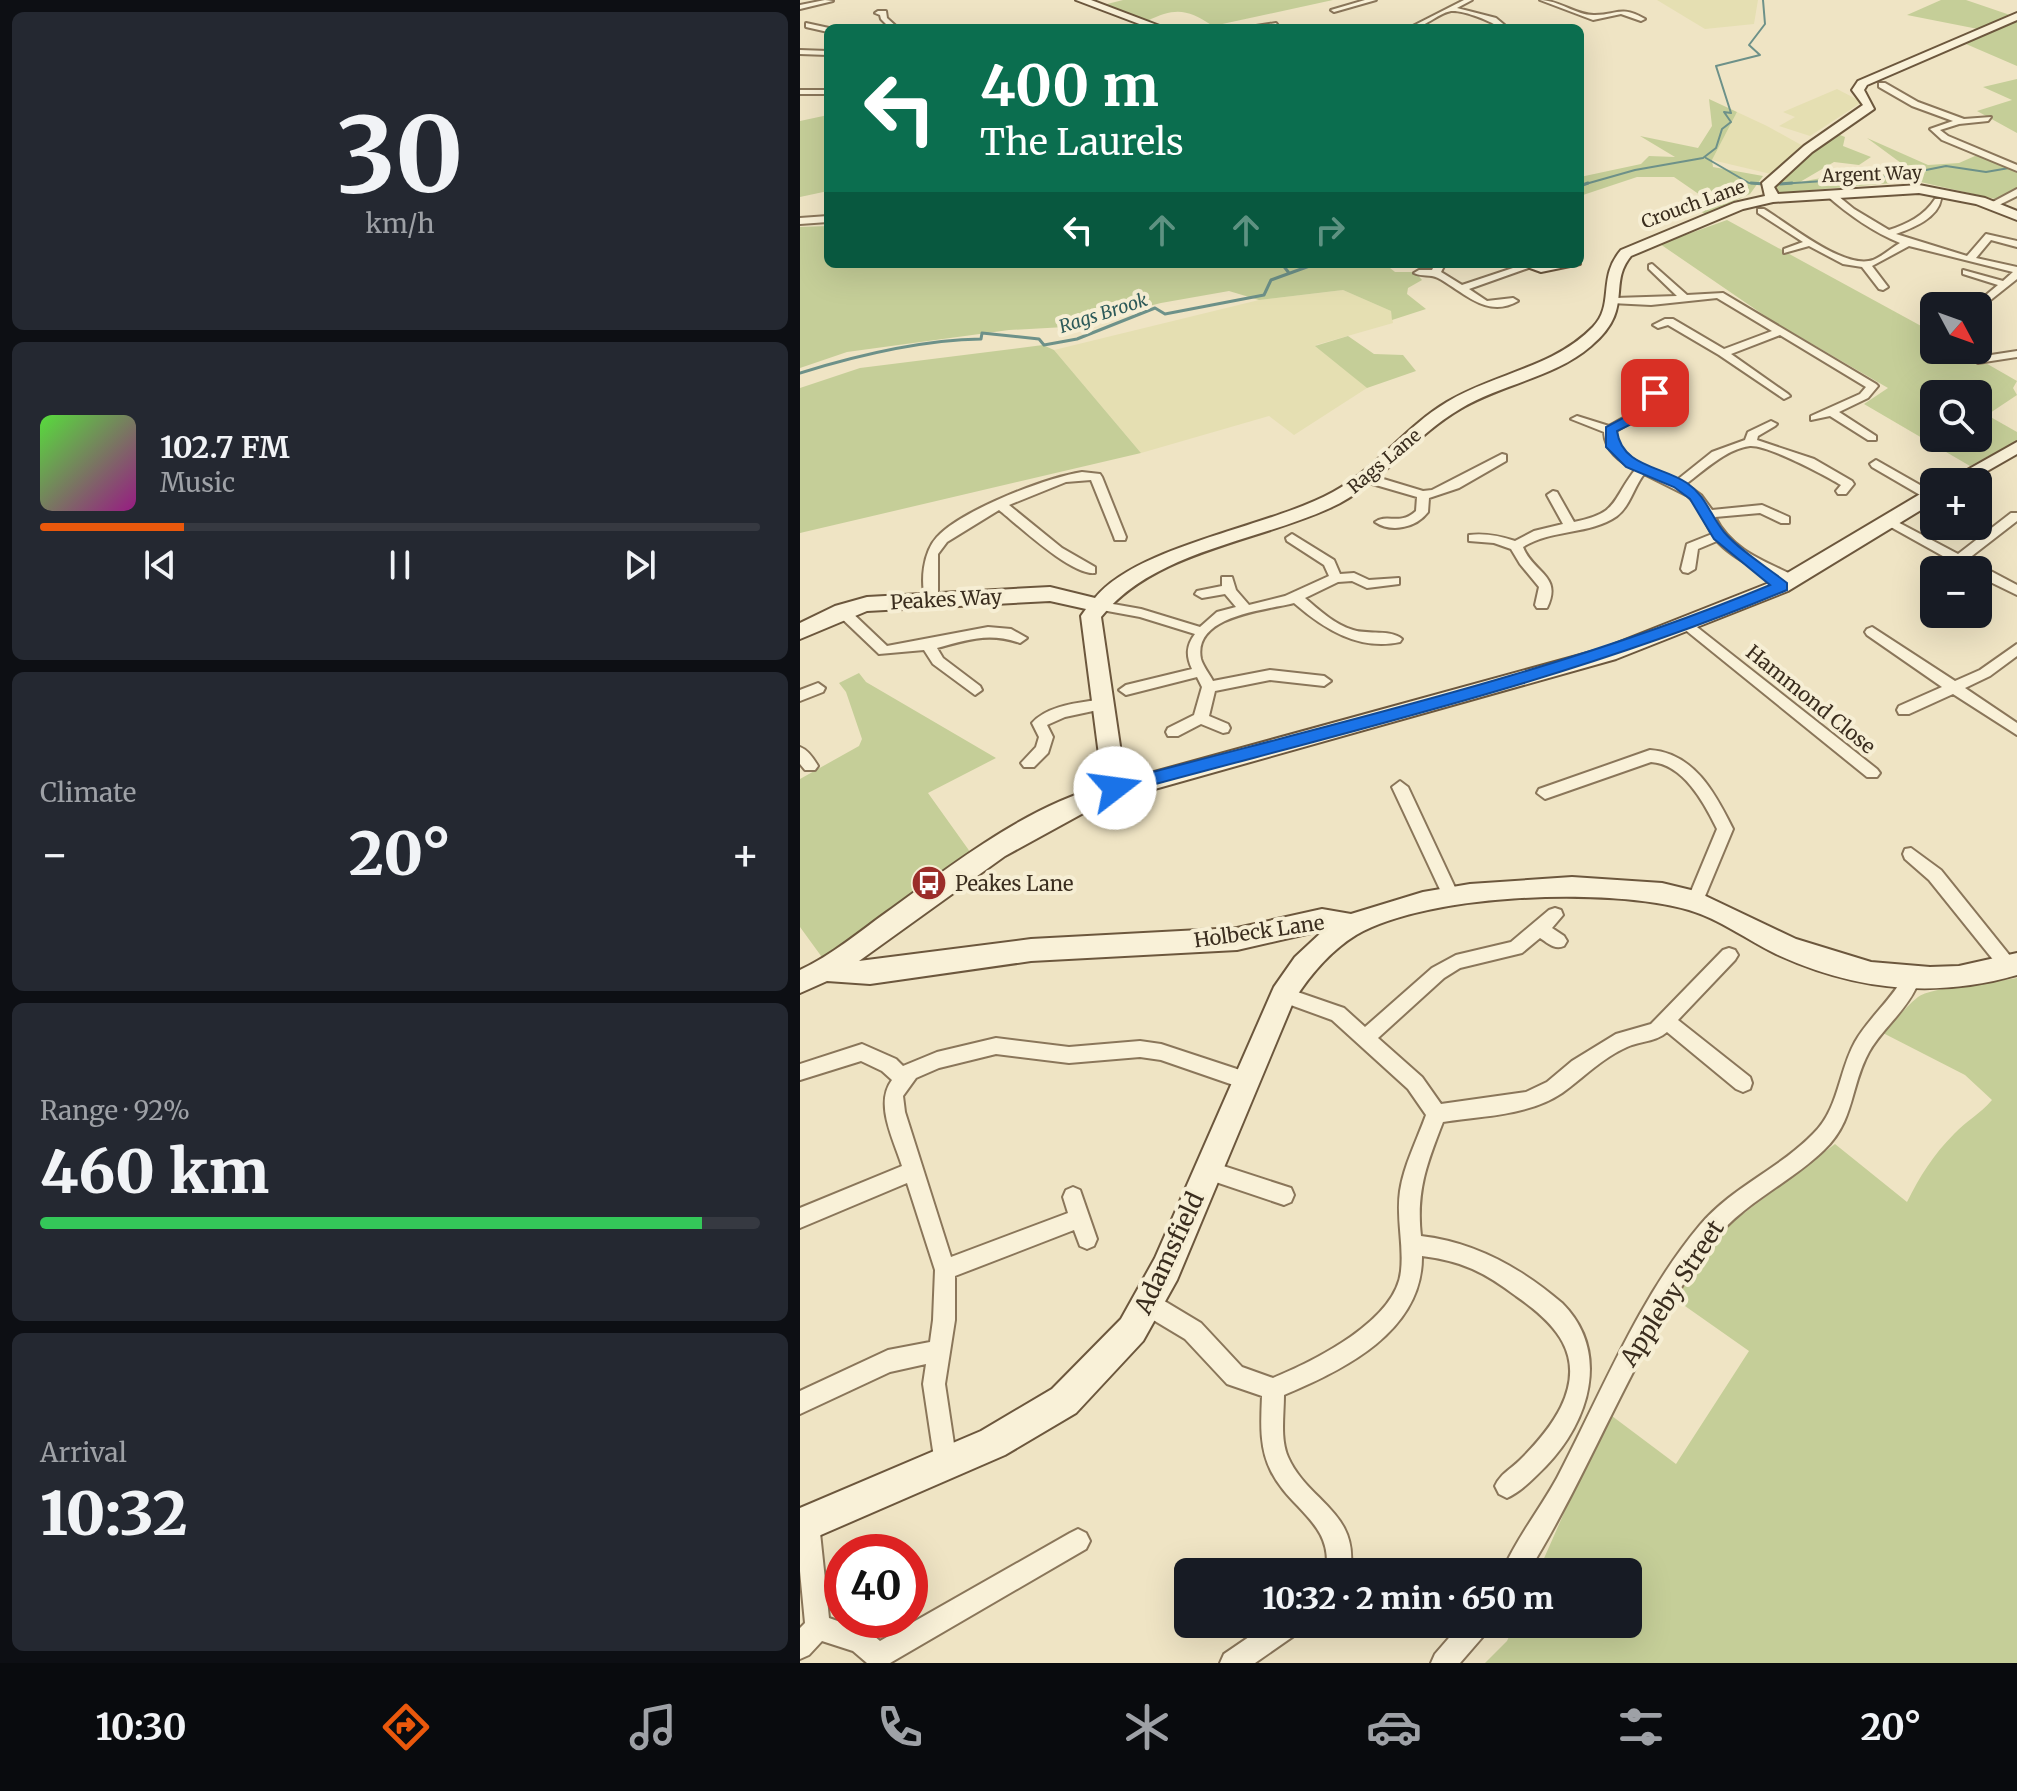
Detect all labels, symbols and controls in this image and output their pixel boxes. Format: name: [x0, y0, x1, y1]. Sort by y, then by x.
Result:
text: 400 m: [980, 51, 1159, 121]
icon: left: [848, 56, 952, 160]
text: 30: [336, 90, 464, 220]
text: The Laurels: [980, 120, 1184, 165]
street label: Argent Way: [1820, 161, 1923, 187]
street label: Crouch Lane: [1638, 175, 1748, 233]
text: km/h: [366, 207, 434, 240]
icon: left: [1056, 208, 1100, 252]
icon: ahead: [1140, 208, 1184, 252]
icon: ahead: [1224, 208, 1268, 252]
icon: right: [1308, 208, 1352, 252]
water label: Rags Brook: [1056, 288, 1150, 338]
north arrow: [1920, 292, 1992, 364]
map controls: [1920, 292, 1992, 628]
pin: [1621, 359, 1689, 427]
icon: arrive: [1633, 371, 1677, 415]
button: search: [1920, 380, 1992, 452]
street label: Rags Lane: [1343, 424, 1425, 498]
text: 102.7 FM: [160, 428, 289, 466]
text: Music: [160, 466, 235, 499]
button: +: [1920, 468, 1992, 540]
icon: previous: [138, 543, 182, 587]
icon: pause: [378, 543, 422, 587]
icon: next: [618, 543, 662, 587]
button: −: [1920, 556, 1992, 628]
street label: Peakes Way: [889, 584, 1003, 614]
street label: Hammond Close: [1741, 639, 1881, 759]
position arrow: [1073, 746, 1157, 830]
text: Climate: [40, 776, 136, 809]
text: 20°: [349, 816, 451, 891]
text: −: [40, 827, 69, 882]
text: +: [731, 827, 760, 882]
bus stop icon: Peakes Lane: [910, 864, 948, 902]
place label: Peakes Lane: [955, 871, 1073, 896]
street label: Holbeck Lane: [1192, 909, 1326, 953]
text: Range · 92%: [40, 1094, 190, 1127]
text: 460 km: [40, 1134, 269, 1209]
street label: Adamsfield: [1127, 1187, 1211, 1320]
street label: Appleby Street: [1613, 1213, 1731, 1373]
text: Arrival: [40, 1436, 127, 1469]
text: 10:32: [40, 1476, 188, 1551]
speed limit sign: 40: [824, 1534, 928, 1638]
text: 10:32 · 2 min · 650 m: [1262, 1579, 1554, 1617]
icon: directions: [378, 1699, 434, 1755]
icon: music: [625, 1699, 681, 1755]
icon: phone: [872, 1699, 928, 1755]
icon: climate: [1119, 1699, 1175, 1755]
icon: car: [1366, 1699, 1422, 1755]
icon: filters: [1613, 1699, 1669, 1755]
text: 10:30: [96, 1705, 187, 1750]
text: 20°: [1860, 1705, 1921, 1750]

